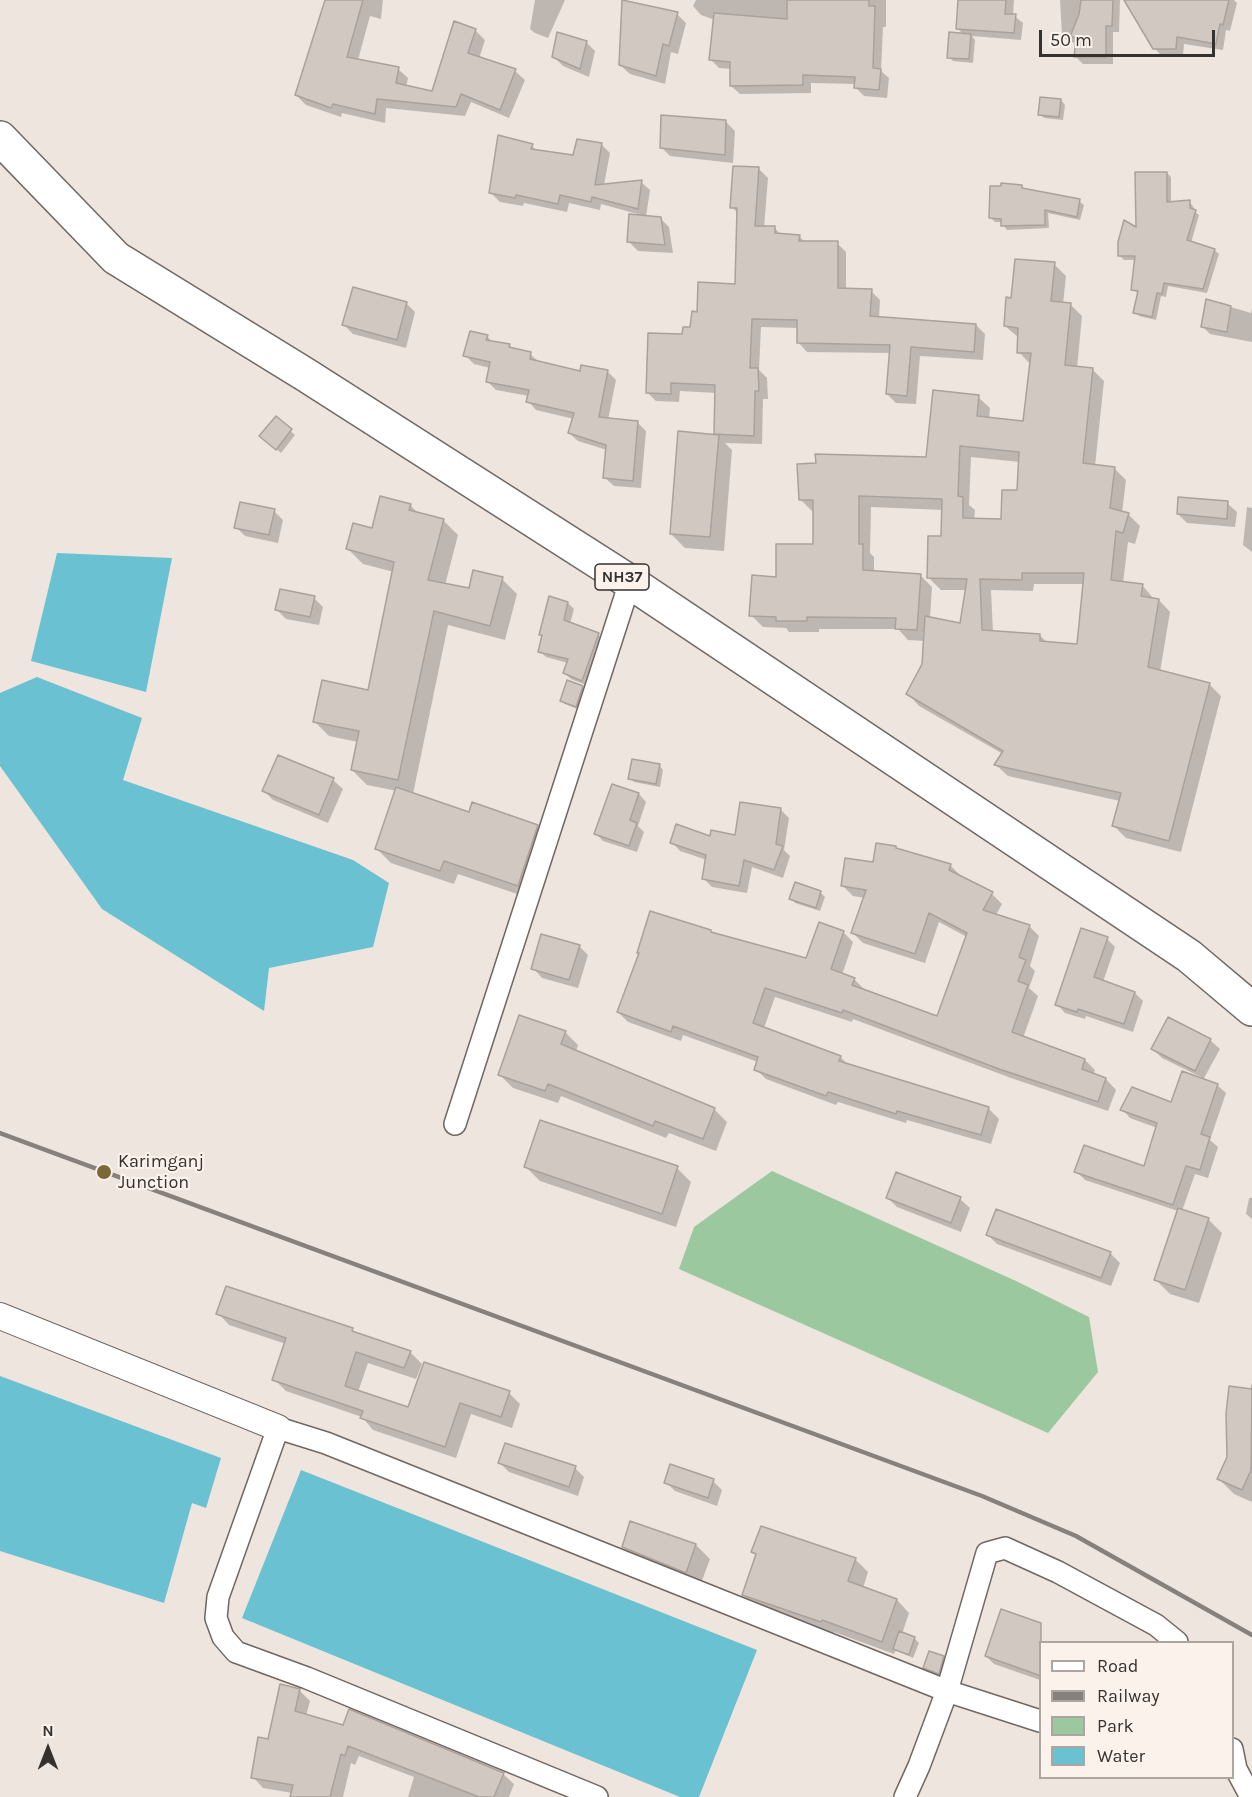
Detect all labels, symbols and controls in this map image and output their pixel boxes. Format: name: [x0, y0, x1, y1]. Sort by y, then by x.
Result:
scale bar: [1042, 18, 1218, 56]
text: 50 m: [1050, 29, 1092, 51]
road number: NH37: [595, 564, 649, 590]
place label: Karimganj Junction: [118, 1151, 204, 1194]
marker: Karimganj Junction: [95, 1163, 113, 1181]
legend: [1039, 1641, 1234, 1779]
text: Road: [1097, 1655, 1138, 1677]
text: Railway: [1097, 1685, 1160, 1707]
text: Park: [1097, 1715, 1134, 1737]
north arrow: [18, 1719, 78, 1779]
text: N: [42, 1721, 54, 1740]
text: Water: [1097, 1745, 1145, 1767]

